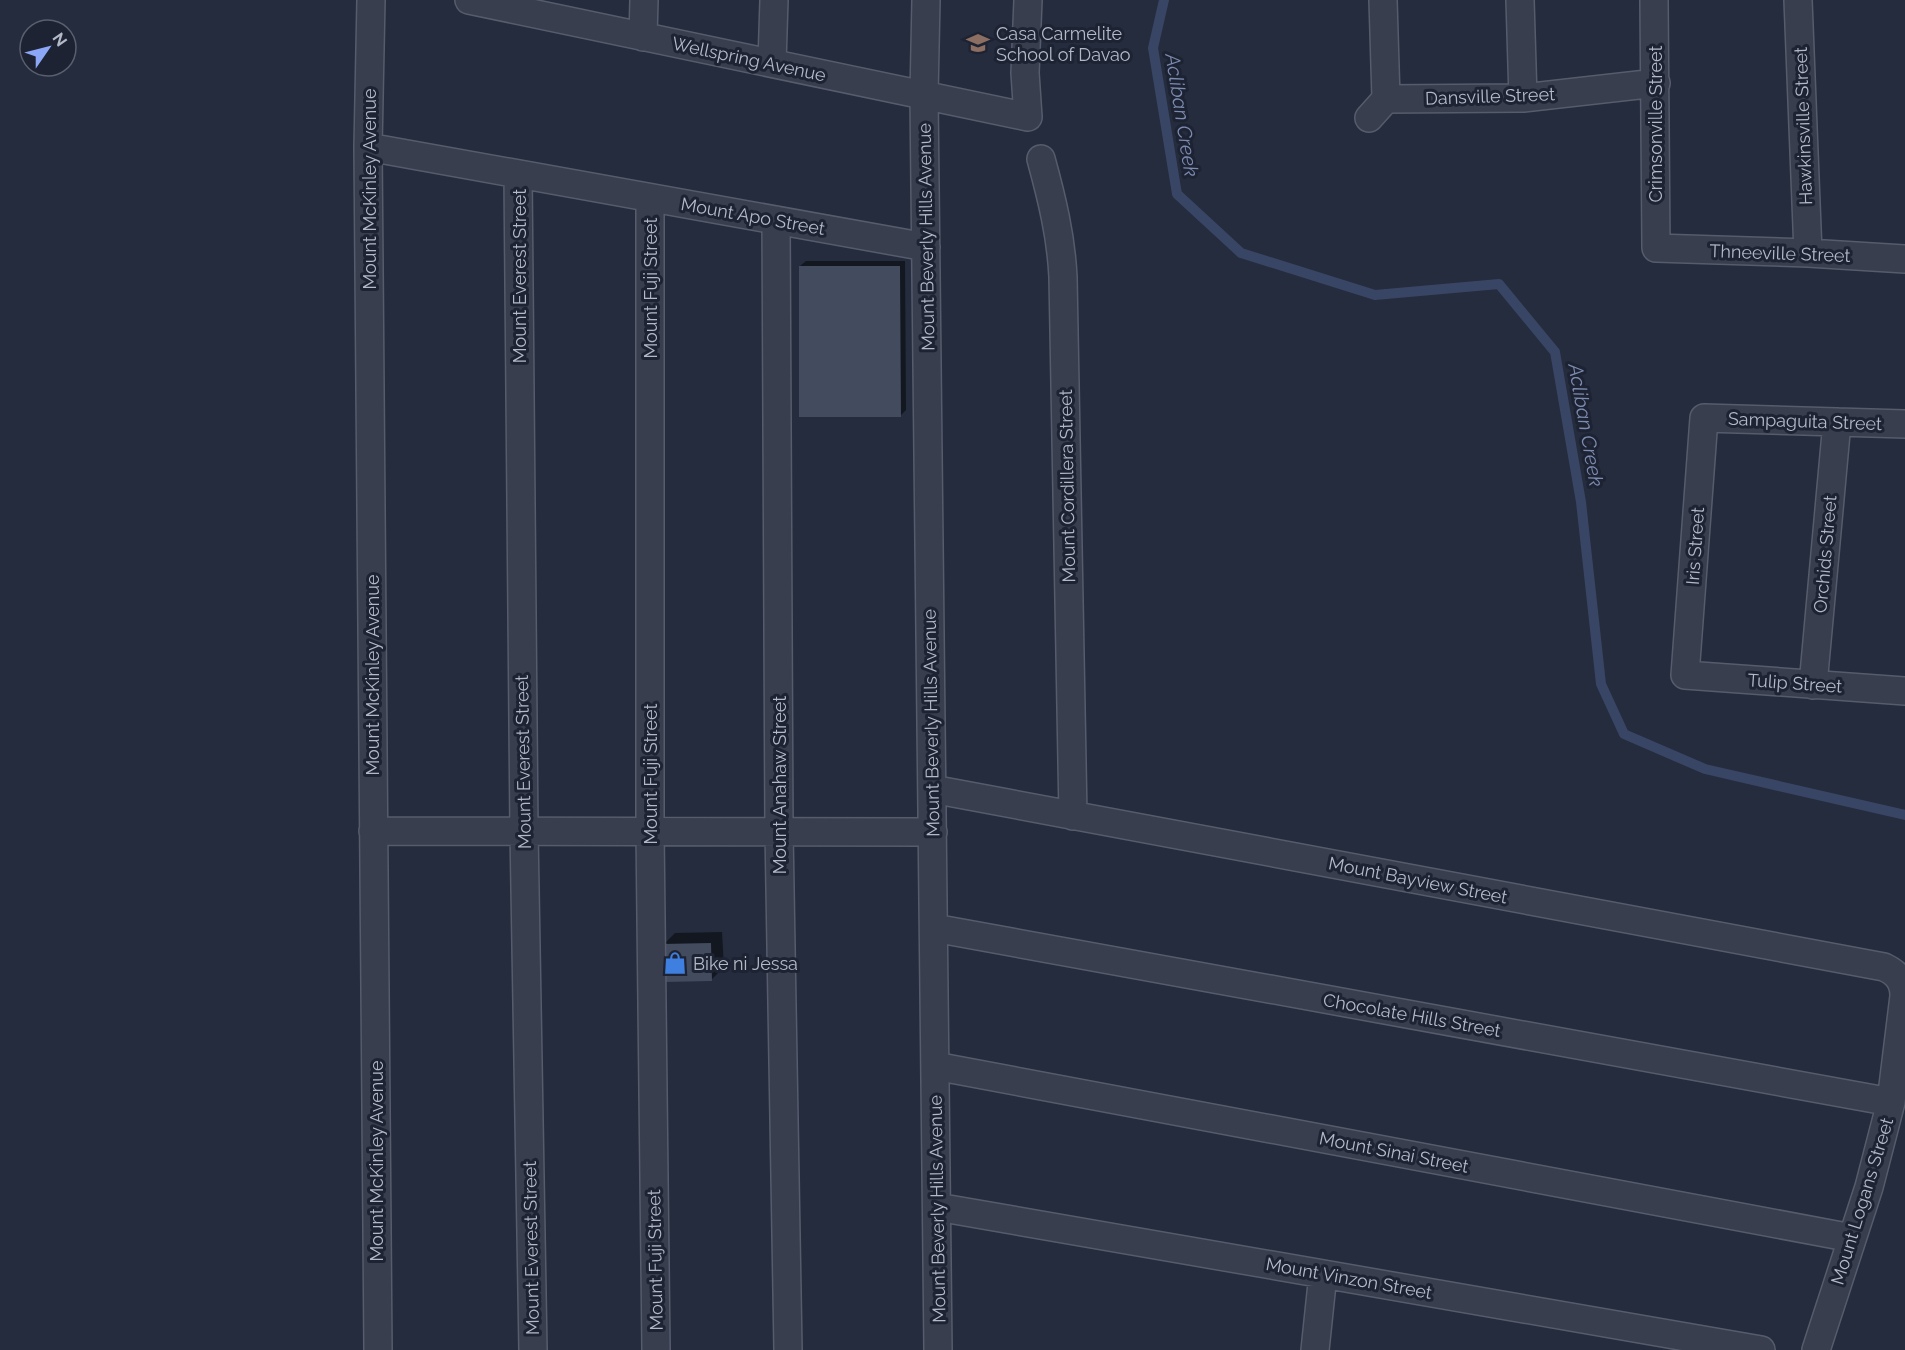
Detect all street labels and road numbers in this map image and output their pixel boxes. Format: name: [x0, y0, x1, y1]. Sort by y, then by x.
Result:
street label: Wellspring Avenue: [670, 32, 828, 86]
street label: Crimsonville Street: [1645, 45, 1666, 203]
street label: Hawkinsville Street: [1790, 47, 1816, 205]
street label: Dansville Street: [1425, 83, 1555, 109]
street label: Mount McKinley Avenue: [359, 88, 380, 290]
street label: Mount Beverly Hills Avenue: [914, 122, 938, 351]
street label: Mount Everest Street: [509, 189, 530, 363]
street label: Mount Apo Street: [679, 193, 827, 239]
street label: Mount Fuji Street: [640, 217, 661, 359]
street label: Thneeville Street: [1709, 240, 1851, 266]
street label: Mount Cordillera Street: [1055, 389, 1079, 583]
street label: Sampaguita Street: [1728, 408, 1882, 434]
street label: Orchids Street: [1809, 494, 1841, 614]
street label: Iris Street: [1682, 506, 1708, 586]
street label: Mount McKinley Avenue: [362, 574, 383, 776]
street label: Mount Beverly Hills Avenue: [919, 608, 943, 837]
street label: Tulip Street: [1747, 669, 1843, 697]
street label: Mount Everest Street: [511, 675, 535, 849]
street label: Mount Anahaw Street: [769, 696, 790, 874]
street label: Mount Fuji Street: [640, 703, 661, 845]
street label: Mount Bayview Street: [1327, 852, 1509, 908]
street label: Chocolate Hills Street: [1322, 989, 1502, 1041]
street label: Mount McKinley Avenue: [366, 1060, 387, 1262]
street label: Mount Beverly Hills Avenue: [925, 1094, 949, 1323]
street label: Mount Logans Street: [1827, 1115, 1897, 1287]
street label: Mount Sinai Street: [1318, 1127, 1470, 1177]
street label: Mount Everest Street: [519, 1161, 543, 1335]
street label: Mount Fuji Street: [643, 1189, 667, 1331]
street label: Mount Vinzon Street: [1264, 1253, 1434, 1303]

